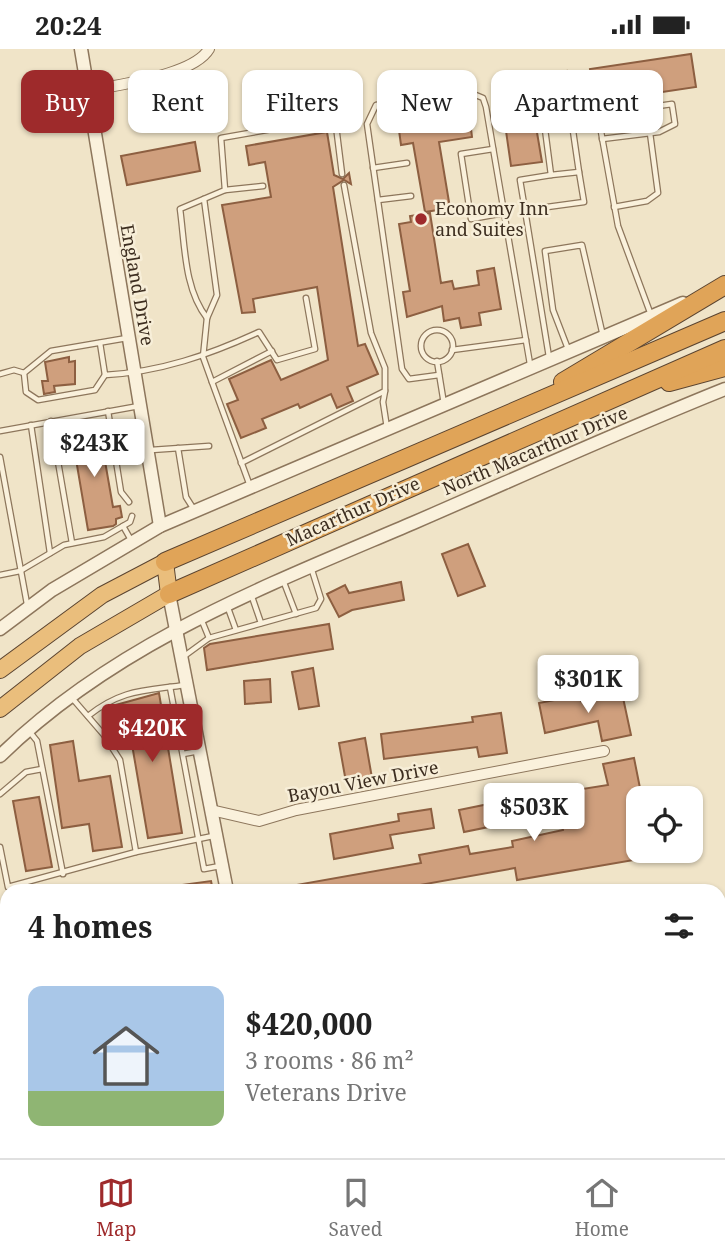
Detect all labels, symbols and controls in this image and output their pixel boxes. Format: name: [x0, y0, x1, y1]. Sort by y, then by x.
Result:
text: 20:24: [35, 7, 102, 43]
chip: Buy: [21, 70, 114, 133]
chip: Rent: [128, 70, 228, 133]
chip: Filters: [242, 70, 363, 133]
chip: New: [377, 70, 477, 133]
chip: Apartment: [491, 70, 663, 133]
place label: Economy Inn and Suites: [435, 196, 549, 241]
marker: Economy Inn and Suites: [413, 211, 429, 227]
street label: England Drive: [115, 222, 160, 347]
street label: North Macarthur Drive: [438, 400, 631, 500]
pin: $243K: [45, 419, 143, 479]
text: $243K: [60, 426, 128, 458]
street label: Macarthur Drive: [282, 471, 423, 551]
pin: $301K: [539, 655, 637, 715]
text: $301K: [554, 662, 622, 694]
pin: $420K: [103, 705, 201, 764]
text: $420K: [118, 711, 186, 743]
street label: Bayou View Drive: [285, 755, 440, 807]
pin: $503K: [485, 783, 583, 843]
map controls: [626, 786, 703, 863]
button: locate: [626, 786, 703, 863]
text: $503K: [500, 790, 568, 822]
text: 4 homes: [28, 906, 152, 947]
icon: filters: [660, 907, 698, 945]
text: $420,000: [245, 1003, 372, 1044]
icon: home: [84, 1014, 168, 1098]
text: 3 rooms · 86 m²: [245, 1044, 414, 1076]
text: Veterans Drive: [245, 1076, 407, 1108]
tab: Map: [96, 1174, 136, 1242]
tab: Saved: [329, 1174, 382, 1242]
tab: Home: [575, 1174, 629, 1242]

